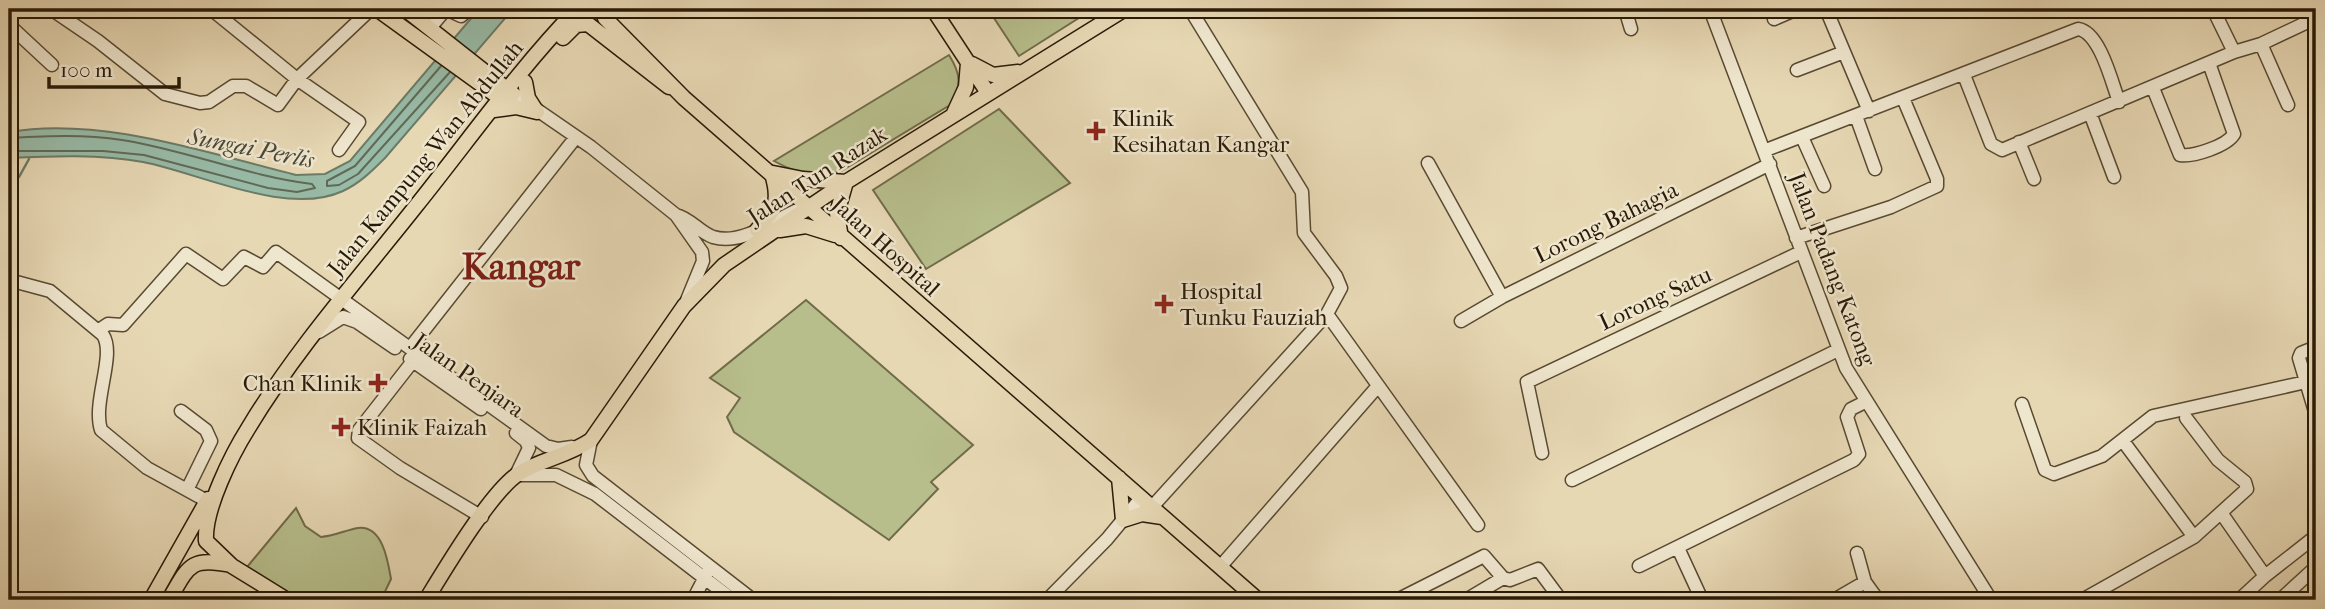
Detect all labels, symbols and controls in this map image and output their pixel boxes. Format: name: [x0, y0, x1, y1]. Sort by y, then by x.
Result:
street label: Jalan Kampung Wan Abdullah: [321, 35, 529, 283]
scale bar: [49, 46, 178, 90]
text: 100 m: [60, 58, 113, 82]
place label: Klinik Kesihatan Kangar: [1112, 105, 1290, 158]
street label: Jalan Tun Razak: [741, 120, 893, 232]
marker: Klinik Kesihatan Kangar: [1086, 121, 1106, 141]
water label: Sungai Perlis: [184, 122, 317, 174]
street label: Jalan Padang Katong: [1782, 167, 1882, 370]
street label: Lorong Bahagia: [1530, 176, 1683, 269]
street label: Jalan Hospital: [824, 189, 946, 302]
district label: Kangar: [462, 245, 582, 289]
street label: Lorong Satu: [1595, 261, 1716, 336]
place label: Hospital Tunku Fauziah: [1180, 278, 1328, 331]
marker: Hospital Tunku Fauziah: [1154, 294, 1174, 314]
street label: Jalan Penjara: [406, 326, 530, 424]
place label: Chan Klinik: [243, 370, 363, 397]
marker: Chan Klinik: [368, 373, 388, 393]
place label: Klinik Faizah: [357, 414, 487, 441]
marker: Klinik Faizah: [331, 417, 351, 437]

